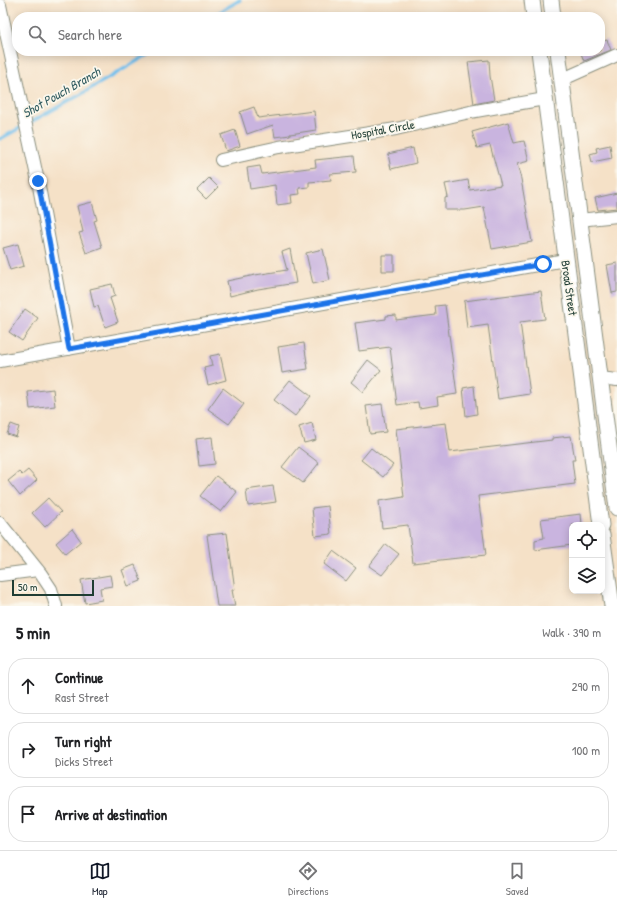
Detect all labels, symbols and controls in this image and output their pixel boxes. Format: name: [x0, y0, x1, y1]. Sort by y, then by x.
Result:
search box: [12, 12, 605, 56]
icon: search: [26, 23, 48, 45]
text: Search here: [58, 24, 122, 45]
water label: Shot Pouch Branch: [19, 62, 105, 122]
street label: Hospital Circle: [350, 116, 416, 143]
route end: [29, 172, 47, 190]
route start: [534, 255, 552, 273]
street label: Broad Street: [557, 259, 582, 318]
map controls: [569, 522, 605, 594]
button: locate: [569, 522, 605, 558]
button: layers: [569, 558, 605, 594]
scale bar: [12, 578, 94, 597]
text: 50 m: [18, 580, 38, 594]
text: 5 min: [16, 621, 50, 644]
text: Walk · 390 m: [542, 623, 601, 641]
text: Continue: [55, 667, 103, 688]
icon: ahead: [17, 675, 39, 697]
text: 290 m: [571, 677, 600, 695]
text: Rast Street: [55, 688, 109, 706]
text: Turn right: [55, 731, 111, 752]
icon: right: [17, 739, 39, 761]
text: 100 m: [572, 741, 600, 759]
text: Dicks Street: [55, 752, 113, 770]
icon: arrive: [17, 803, 39, 825]
text: Arrive at destination: [55, 804, 167, 825]
tab: Map: [89, 860, 111, 898]
tab: Directions: [288, 860, 329, 898]
tab: Saved: [506, 860, 528, 898]

